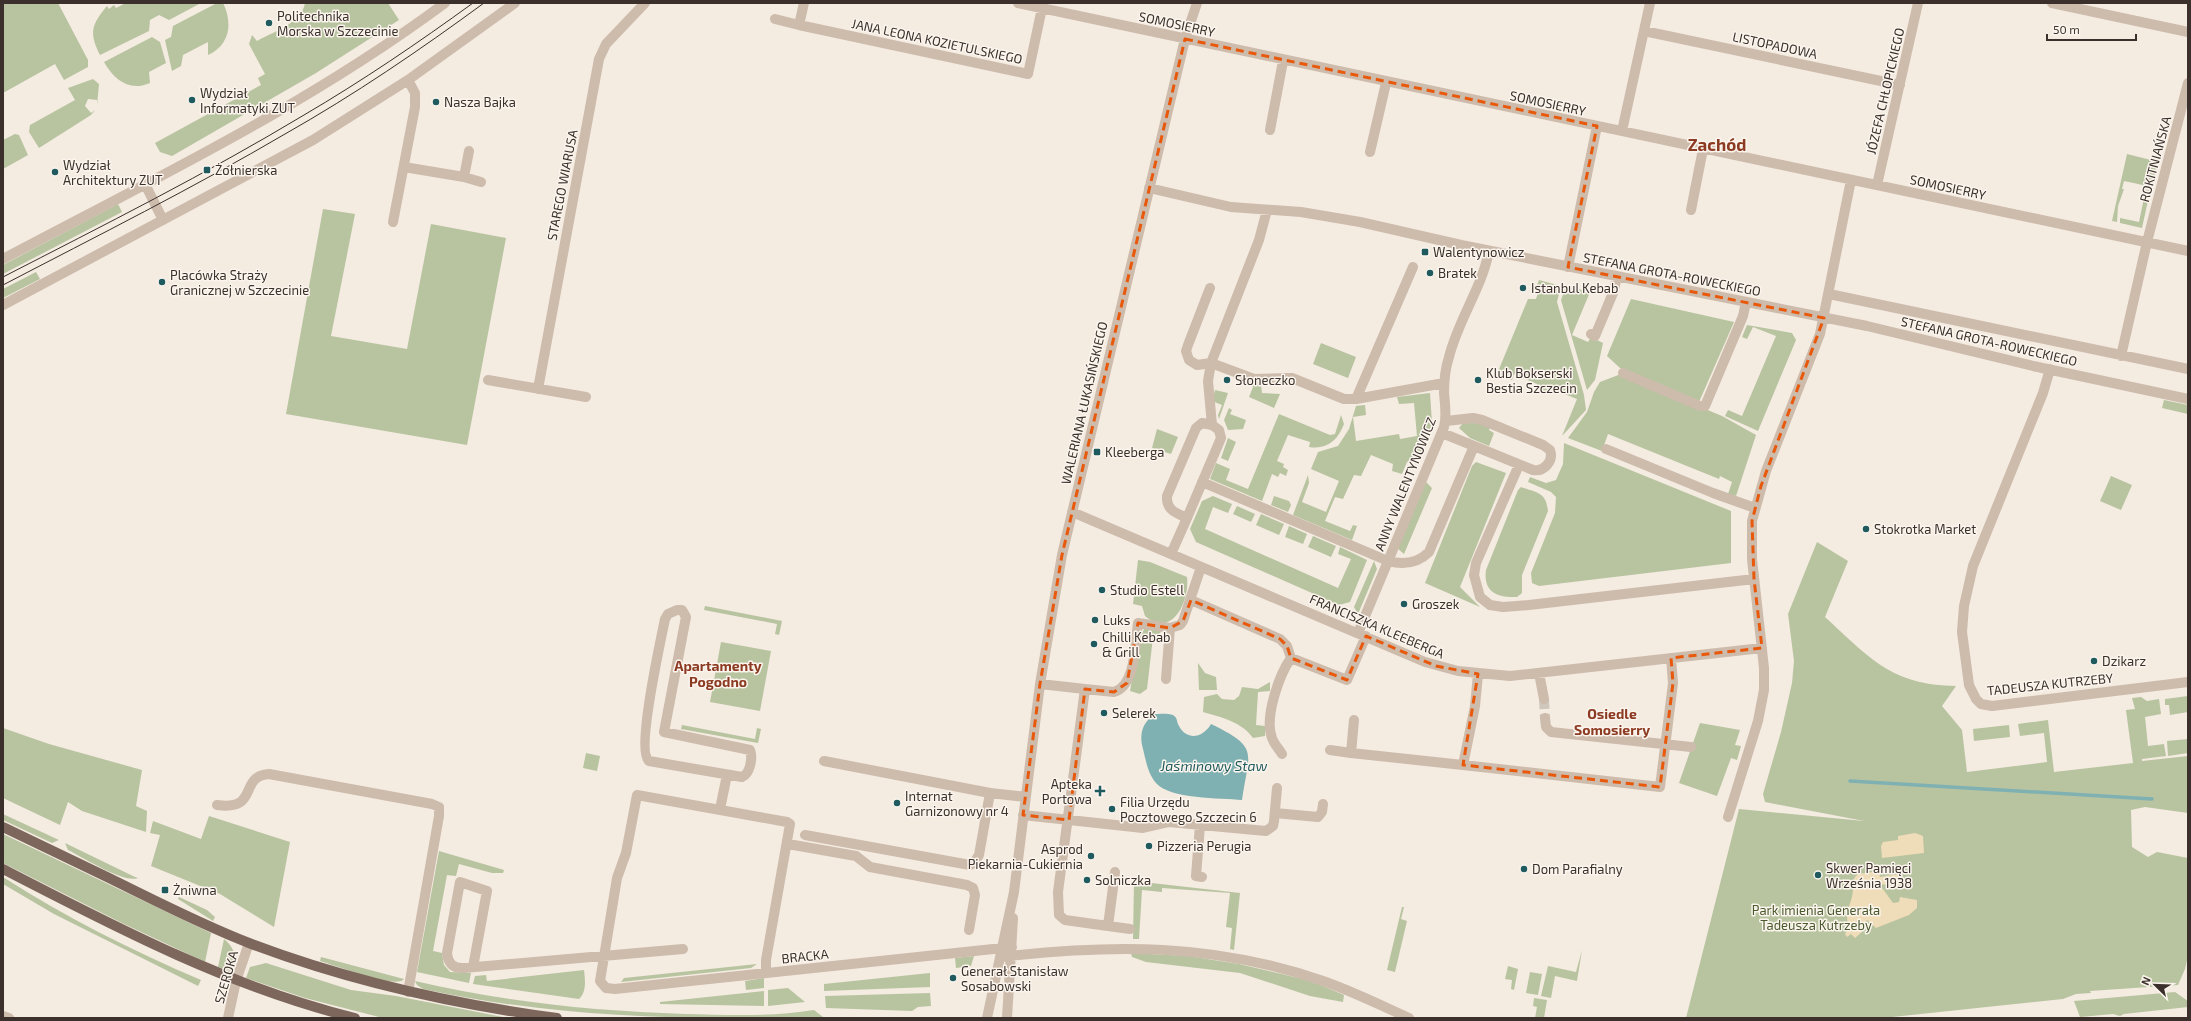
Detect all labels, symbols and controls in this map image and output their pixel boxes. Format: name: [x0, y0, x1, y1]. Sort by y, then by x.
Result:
place label: Politechnika Morska w Szczecinie: [277, 8, 399, 39]
street label: SOMOSIERRY: [1137, 8, 1217, 40]
street label: JANA LEONA KOZIETULSKIEGO: [850, 15, 1024, 67]
scale bar: [2047, 16, 2136, 42]
marker: Politechnika Morska w Szczecinie: [264, 18, 274, 28]
text: 50 m: [2053, 22, 2080, 36]
street label: JÓZEFA CHŁOPICKIEGO: [1862, 26, 1907, 156]
street label: LISTOPADOWA: [1731, 28, 1819, 62]
place label: Wydział Informatyki ZUT: [200, 85, 296, 116]
street label: SOMOSIERRY: [1508, 87, 1588, 119]
place label: Nasza Bajka: [444, 94, 516, 110]
marker: Wydział Informatyki ZUT: [187, 95, 197, 105]
marker: Nasza Bajka: [431, 97, 441, 107]
street label: ROKITNIAŃSKA: [2135, 114, 2174, 204]
street label: STAREGO WIARUSA: [543, 128, 581, 242]
district label: Zachód: [1688, 134, 1746, 154]
place label: Wydział Architektury ZUT: [63, 157, 163, 188]
place label: Żołnierska: [215, 162, 277, 178]
marker: Żołnierska: [202, 165, 212, 175]
marker: Wydział Architektury ZUT: [50, 167, 60, 177]
street label: SOMOSIERRY: [1908, 171, 1988, 203]
place label: Walentynowicz: [1433, 244, 1524, 260]
marker: Walentynowicz: [1420, 247, 1430, 257]
street label: STEFANA GROTA-ROWECKIEGO: [1582, 249, 1762, 299]
place label: Bratek: [1438, 265, 1477, 281]
place label: Placówka Straży Granicznej w Szczecinie: [170, 267, 309, 298]
marker: Bratek: [1425, 268, 1435, 278]
marker: Placówka Straży Granicznej w Szczecinie: [157, 277, 167, 287]
place label: Istanbul Kebab: [1531, 280, 1618, 296]
marker: Istanbul Kebab: [1518, 283, 1528, 293]
street label: STEFANA GROTA-ROWECKIEGO: [1899, 313, 2079, 369]
street label: WALERIANA ŁUKASIŃSKIEGO: [1056, 320, 1111, 486]
place label: Klub Bokserski Bestia Szczecin: [1486, 365, 1577, 396]
place label: Słoneczko: [1235, 372, 1295, 388]
marker: Słoneczko: [1222, 375, 1232, 385]
marker: Klub Bokserski Bestia Szczecin: [1473, 375, 1483, 385]
street label: ANNY WALENTYNOWICZ: [1371, 415, 1439, 553]
place label: Kleeberga: [1105, 444, 1164, 460]
marker: Kleeberga: [1092, 447, 1102, 457]
place label: Stokrotka Market: [1874, 521, 1976, 537]
marker: Stokrotka Market: [1861, 524, 1871, 534]
place label: Studio Estell: [1110, 582, 1184, 598]
marker: Studio Estell: [1097, 585, 1107, 595]
street label: FRANCISZKA KLEEBERGA: [1307, 590, 1447, 662]
place label: Groszek: [1412, 596, 1460, 612]
marker: Groszek: [1399, 599, 1409, 609]
place label: Luks: [1103, 612, 1130, 628]
marker: Luks: [1090, 615, 1100, 625]
place label: Chilli Kebab & Grill: [1102, 629, 1170, 660]
marker: Chilli Kebab & Grill: [1089, 639, 1099, 649]
place label: Dzikarz: [2102, 653, 2146, 669]
marker: Dzikarz: [2089, 656, 2099, 666]
district label: Apartamenty Pogodno: [674, 657, 762, 690]
street label: TADEUSZA KUTRZEBY: [1986, 669, 2114, 699]
place label: Selerek: [1112, 705, 1156, 721]
district label: Osiedle Somosierry: [1574, 705, 1650, 738]
marker: Selerek: [1099, 708, 1109, 718]
water label: Jaśminowy Staw: [1160, 757, 1268, 774]
place label: Apteka Portowa: [1042, 776, 1092, 807]
marker: Apteka Portowa: [1095, 786, 1105, 796]
place label: Internat Garnizonowy nr 4: [905, 788, 1009, 819]
place label: Filia Urzędu Pocztowego Szczecin 6: [1120, 794, 1257, 825]
marker: Internat Garnizonowy nr 4: [892, 798, 902, 808]
marker: Filia Urzędu Pocztowego Szczecin 6: [1107, 804, 1117, 814]
place label: Pizzeria Perugia: [1157, 838, 1251, 854]
place label: Asprod Piekarnia-Cukiernia: [968, 841, 1083, 872]
marker: Pizzeria Perugia: [1144, 841, 1154, 851]
marker: Asprod Piekarnia-Cukiernia: [1086, 851, 1096, 861]
place label: Skwer Pamięci Września 1938: [1826, 860, 1912, 891]
place label: Dom Parafialny: [1532, 861, 1623, 877]
marker: Dom Parafialny: [1519, 864, 1529, 874]
marker: Skwer Pamięci Września 1938: [1813, 870, 1823, 880]
place label: Solniczka: [1095, 872, 1151, 888]
marker: Solniczka: [1082, 875, 1092, 885]
place label: Żniwna: [173, 882, 217, 898]
marker: Żniwna: [160, 885, 170, 895]
park label: Park imienia Generała Tadeusza Kutrzeby: [1752, 902, 1880, 933]
street label: BRACKA: [781, 946, 829, 966]
street label: SZEROKA: [211, 949, 241, 1005]
place label: Generał Stanisław Sosabowski: [961, 963, 1069, 994]
north arrow: [2135, 965, 2175, 1005]
marker: Generał Stanisław Sosabowski: [948, 973, 958, 983]
text: N: [2138, 975, 2153, 987]

